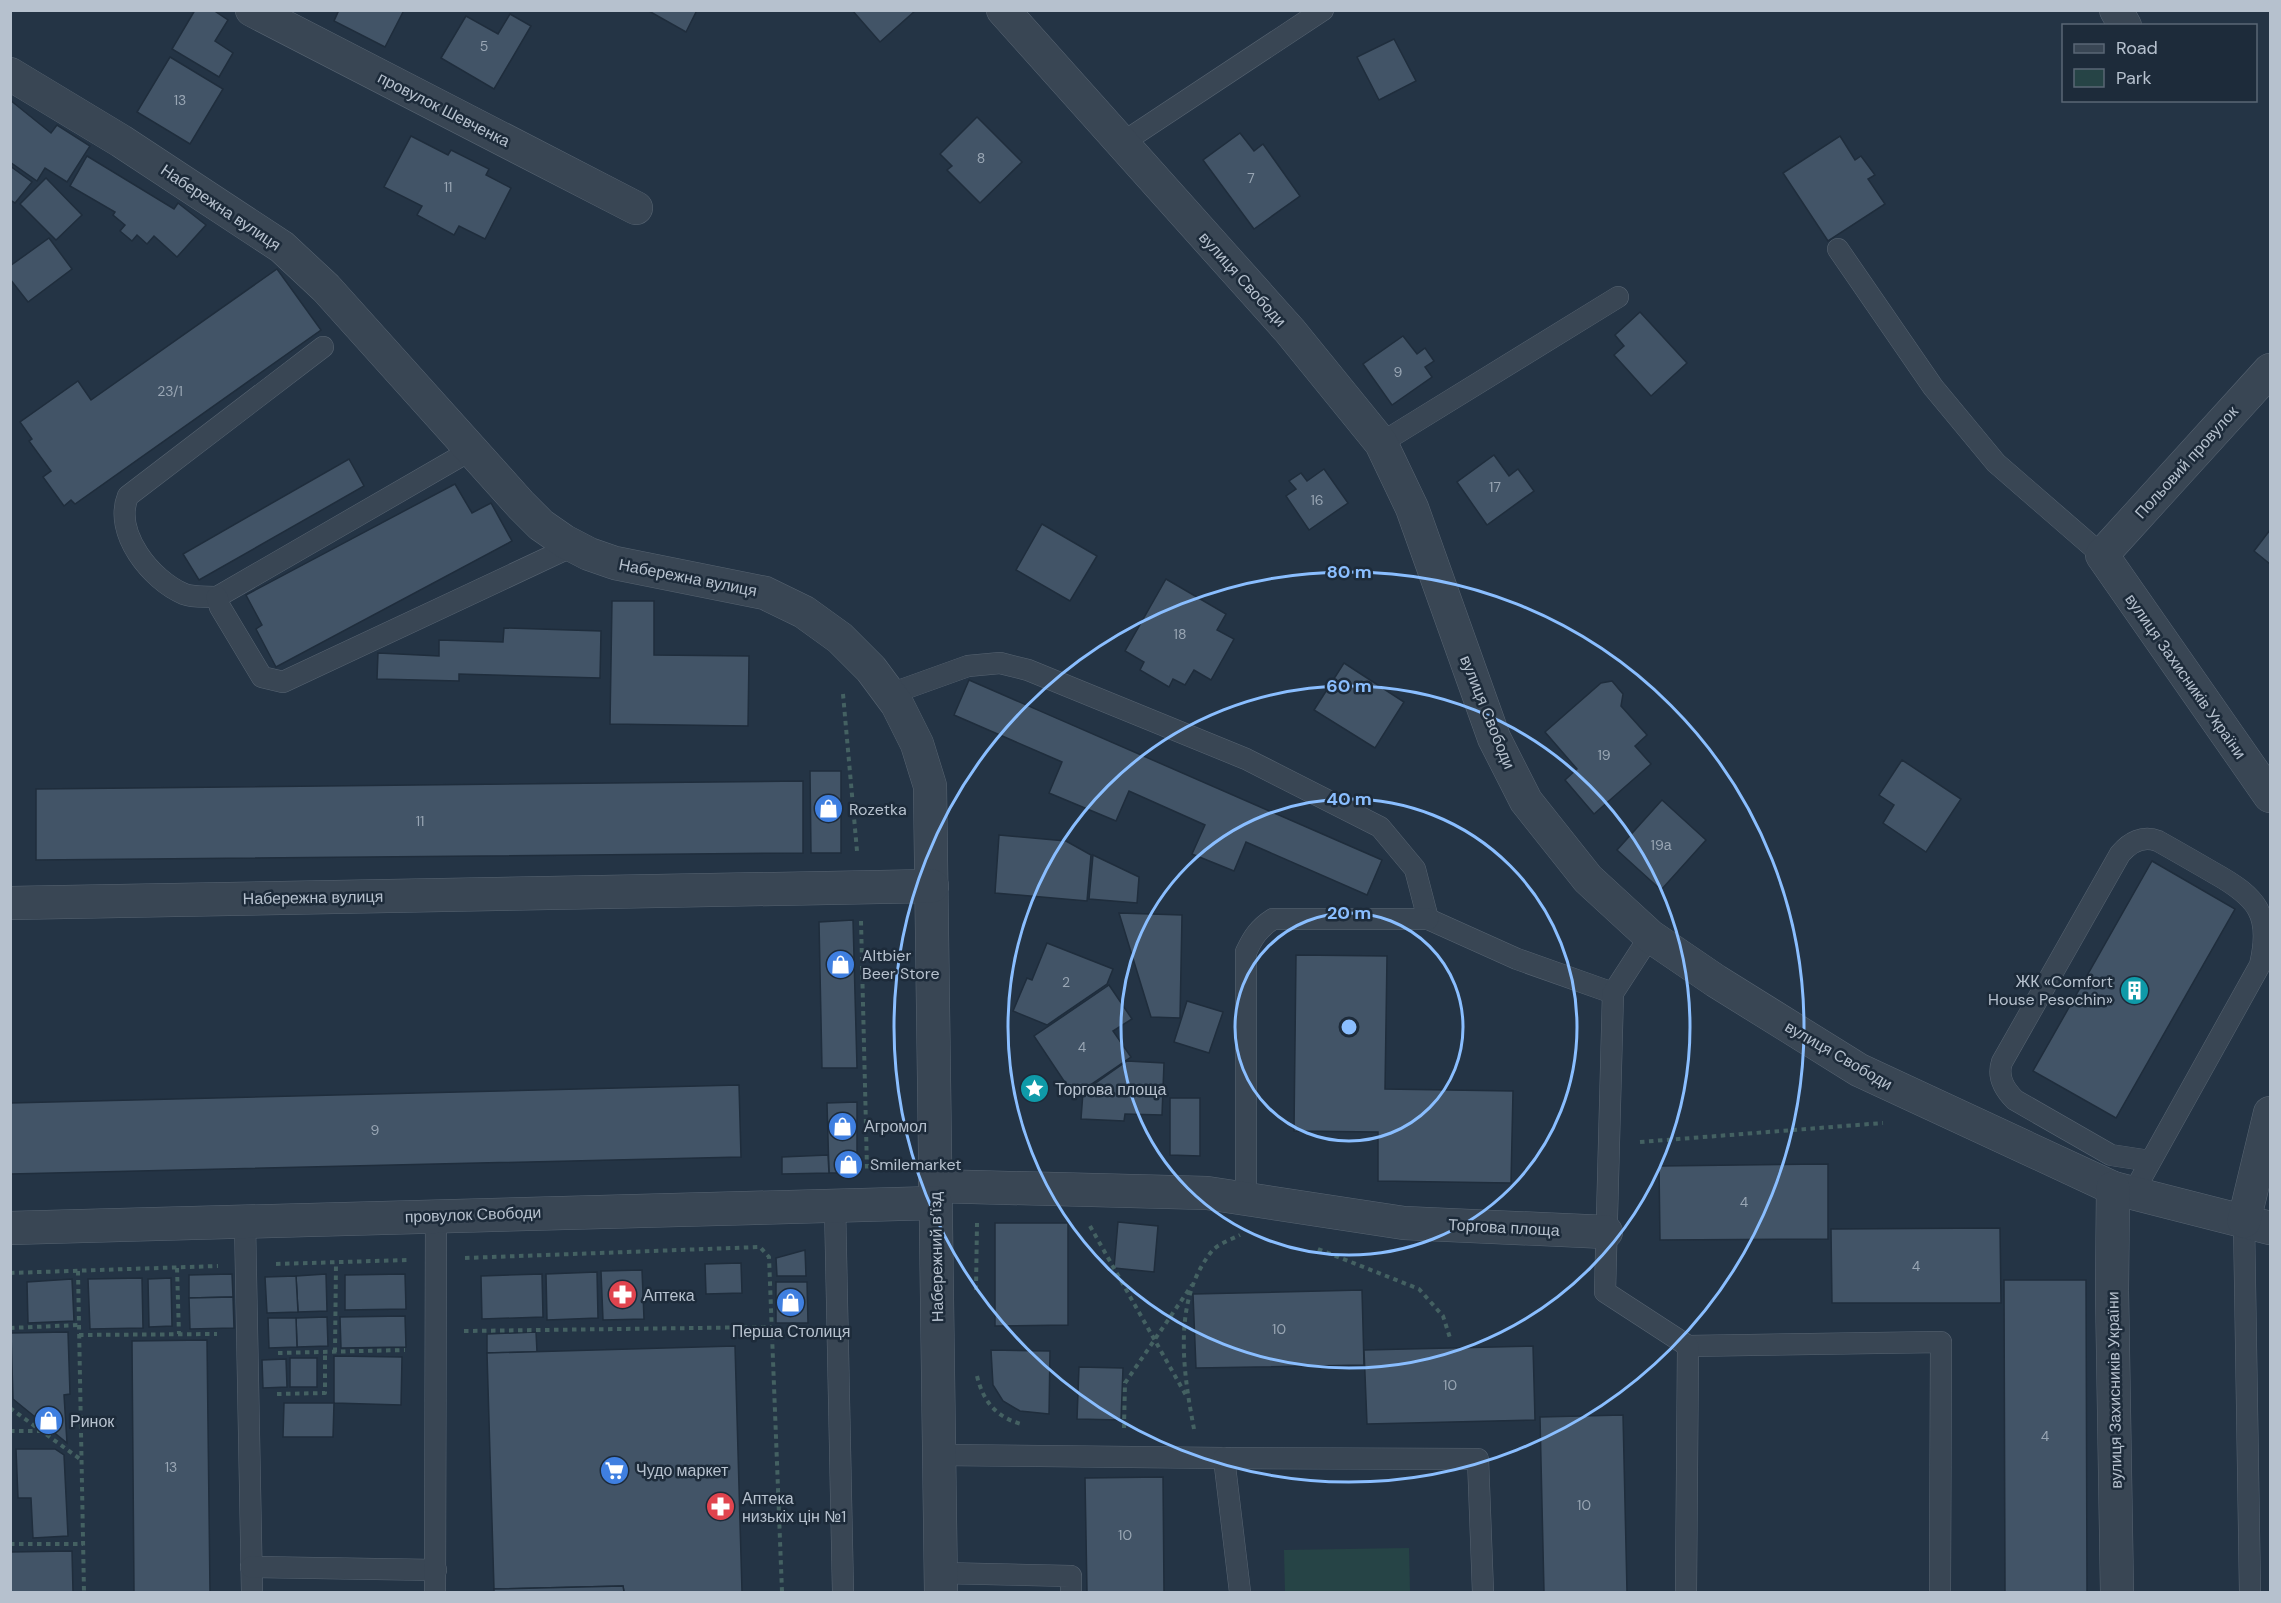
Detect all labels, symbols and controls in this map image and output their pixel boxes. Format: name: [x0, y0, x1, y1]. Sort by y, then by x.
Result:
legend: [2062, 24, 2257, 102]
text: Road: [2116, 36, 2158, 60]
house number: 5: [480, 37, 488, 55]
text: Park: [2116, 66, 2152, 90]
street label: провулок Шевченка: [374, 67, 513, 152]
house number: 13: [174, 91, 186, 109]
house number: 8: [977, 149, 985, 167]
street label: Набережна вулиця: [157, 159, 285, 255]
house number: 7: [1247, 169, 1255, 187]
house number: 11: [444, 178, 452, 196]
street label: вулиця Свободи: [1194, 227, 1291, 331]
house number: 9: [1394, 363, 1403, 381]
house number: 23/1: [157, 382, 183, 400]
street label: Польовий провулок: [2130, 401, 2243, 523]
house number: 17: [1489, 478, 1501, 496]
house number: 16: [1310, 491, 1324, 509]
street label: Набережна вулиця: [617, 554, 759, 601]
text: 80 m: [1326, 560, 1372, 584]
street label: вулиця Захисників України: [2120, 589, 2251, 763]
house number: 18: [1174, 625, 1186, 643]
street label: вулиця Свободи: [1455, 652, 1520, 772]
text: 60 m: [1326, 674, 1372, 698]
house number: 19: [1597, 746, 1611, 764]
text: 40 m: [1326, 787, 1372, 811]
shop icon: Rozetka: [812, 793, 844, 825]
place label: Rozetka: [849, 799, 907, 820]
house number: 11: [416, 812, 424, 830]
house number: 19а: [1651, 836, 1672, 854]
street label: Набережна вулиця: [243, 886, 383, 909]
text: 20 m: [1327, 901, 1371, 925]
place label: Altbier Beer Store: [862, 945, 940, 984]
shop icon: Altbier Beer Store: [825, 948, 857, 980]
place label: ЖК «Comfort House Pesochin»: [1988, 971, 2113, 1010]
house number: 2: [1062, 973, 1070, 991]
building icon: ЖК «Comfort House Pesochin»: [2118, 974, 2150, 1006]
street label: вулиця Свободи: [1781, 1016, 1896, 1095]
centre of rings: [1339, 1017, 1359, 1037]
house number: 4: [1078, 1038, 1087, 1056]
place icon: Торгова площа: [1018, 1073, 1050, 1105]
place label: Торгова площа: [1055, 1079, 1166, 1100]
shop icon: Агромол: [827, 1110, 859, 1142]
place label: Агромол: [864, 1116, 927, 1137]
house number: 9: [371, 1121, 380, 1139]
shop icon: Smilemarket: [833, 1148, 865, 1180]
place label: Smilemarket: [870, 1154, 962, 1175]
street label: Набережний в’їзд: [925, 1191, 948, 1322]
house number: 4: [1740, 1193, 1749, 1211]
street label: провулок Свободи: [404, 1202, 542, 1227]
street label: Торгова площа: [1448, 1214, 1560, 1241]
house number: 4: [1912, 1257, 1921, 1275]
pharmacy icon: Аптека: [606, 1279, 638, 1311]
place label: Аптека: [643, 1285, 695, 1306]
shop icon: Перша Столиця: [775, 1287, 807, 1319]
street label: вулиця Захисників України: [2102, 1291, 2127, 1489]
house number: 10: [1272, 1320, 1286, 1338]
place label: Перша Столиця: [732, 1321, 850, 1342]
house number: 10: [1443, 1376, 1457, 1394]
shop icon: Ринок: [33, 1405, 65, 1437]
place label: Ринок: [70, 1411, 115, 1432]
house number: 4: [2041, 1427, 2050, 1445]
supermarket icon: Чудо маркет: [599, 1454, 631, 1486]
house number: 13: [165, 1458, 177, 1476]
place label: Чудо маркет: [636, 1460, 729, 1481]
place label: Аптека низькіх цін №1: [742, 1488, 846, 1527]
pharmacy icon: Аптека низькіх цін №1: [705, 1491, 737, 1523]
house number: 10: [1577, 1496, 1591, 1514]
house number: 10: [1118, 1526, 1132, 1544]

